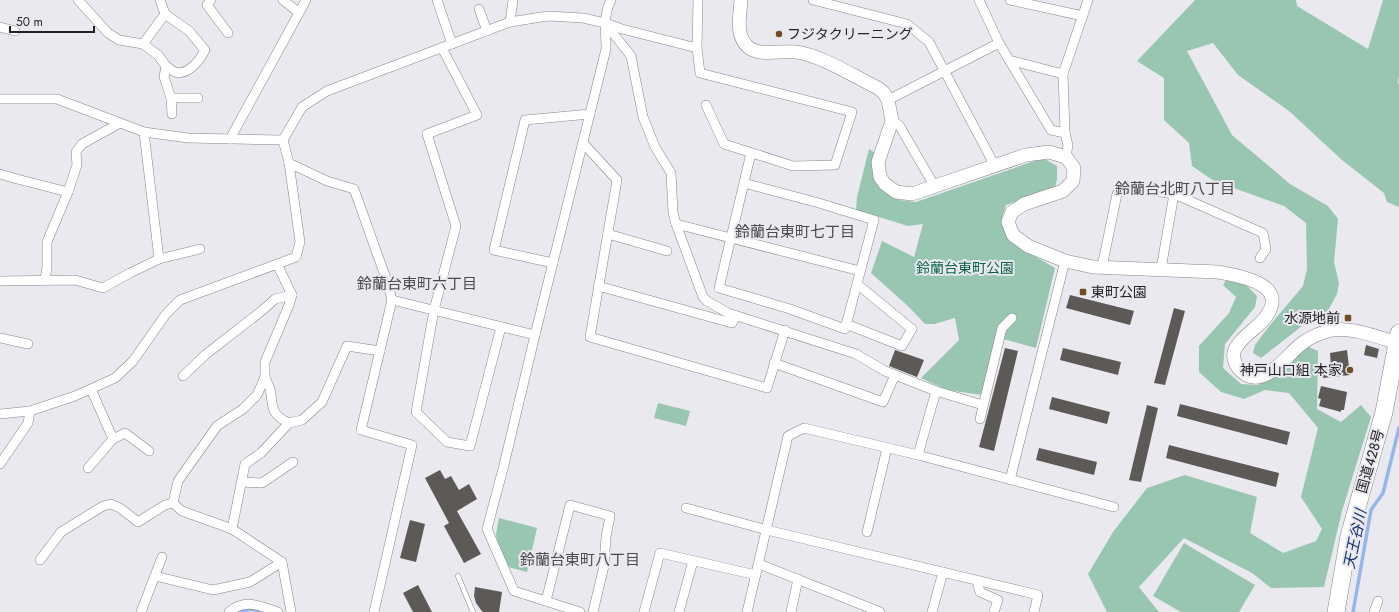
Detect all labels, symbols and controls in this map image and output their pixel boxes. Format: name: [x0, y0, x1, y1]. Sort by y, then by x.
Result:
scale bar: [10, 8, 94, 34]
text: 50 m: [16, 13, 43, 31]
place label: フジタクリーニング: [787, 24, 913, 44]
marker: フジタクリーニング: [774, 29, 784, 39]
district label: 鈴蘭台北町八丁目: [1115, 178, 1235, 200]
district label: 鈴蘭台東町七丁目: [735, 221, 855, 243]
park label: 鈴蘭台東町公園: [916, 258, 1014, 278]
district label: 鈴蘭台東町六丁目: [357, 273, 477, 295]
place label: 東町公園: [1091, 282, 1147, 302]
marker: 東町公園: [1078, 287, 1088, 297]
place label: 水源地前: [1284, 308, 1340, 328]
marker: 水源地前: [1343, 313, 1353, 323]
place label: 神戸山口組 本家: [1240, 360, 1342, 380]
marker: 神戸山口組 本家: [1345, 365, 1355, 375]
street label: 国道428号: [1351, 427, 1389, 495]
water label: 天王谷川: [1338, 505, 1372, 571]
district label: 鈴蘭台東町八丁目: [520, 549, 640, 571]

